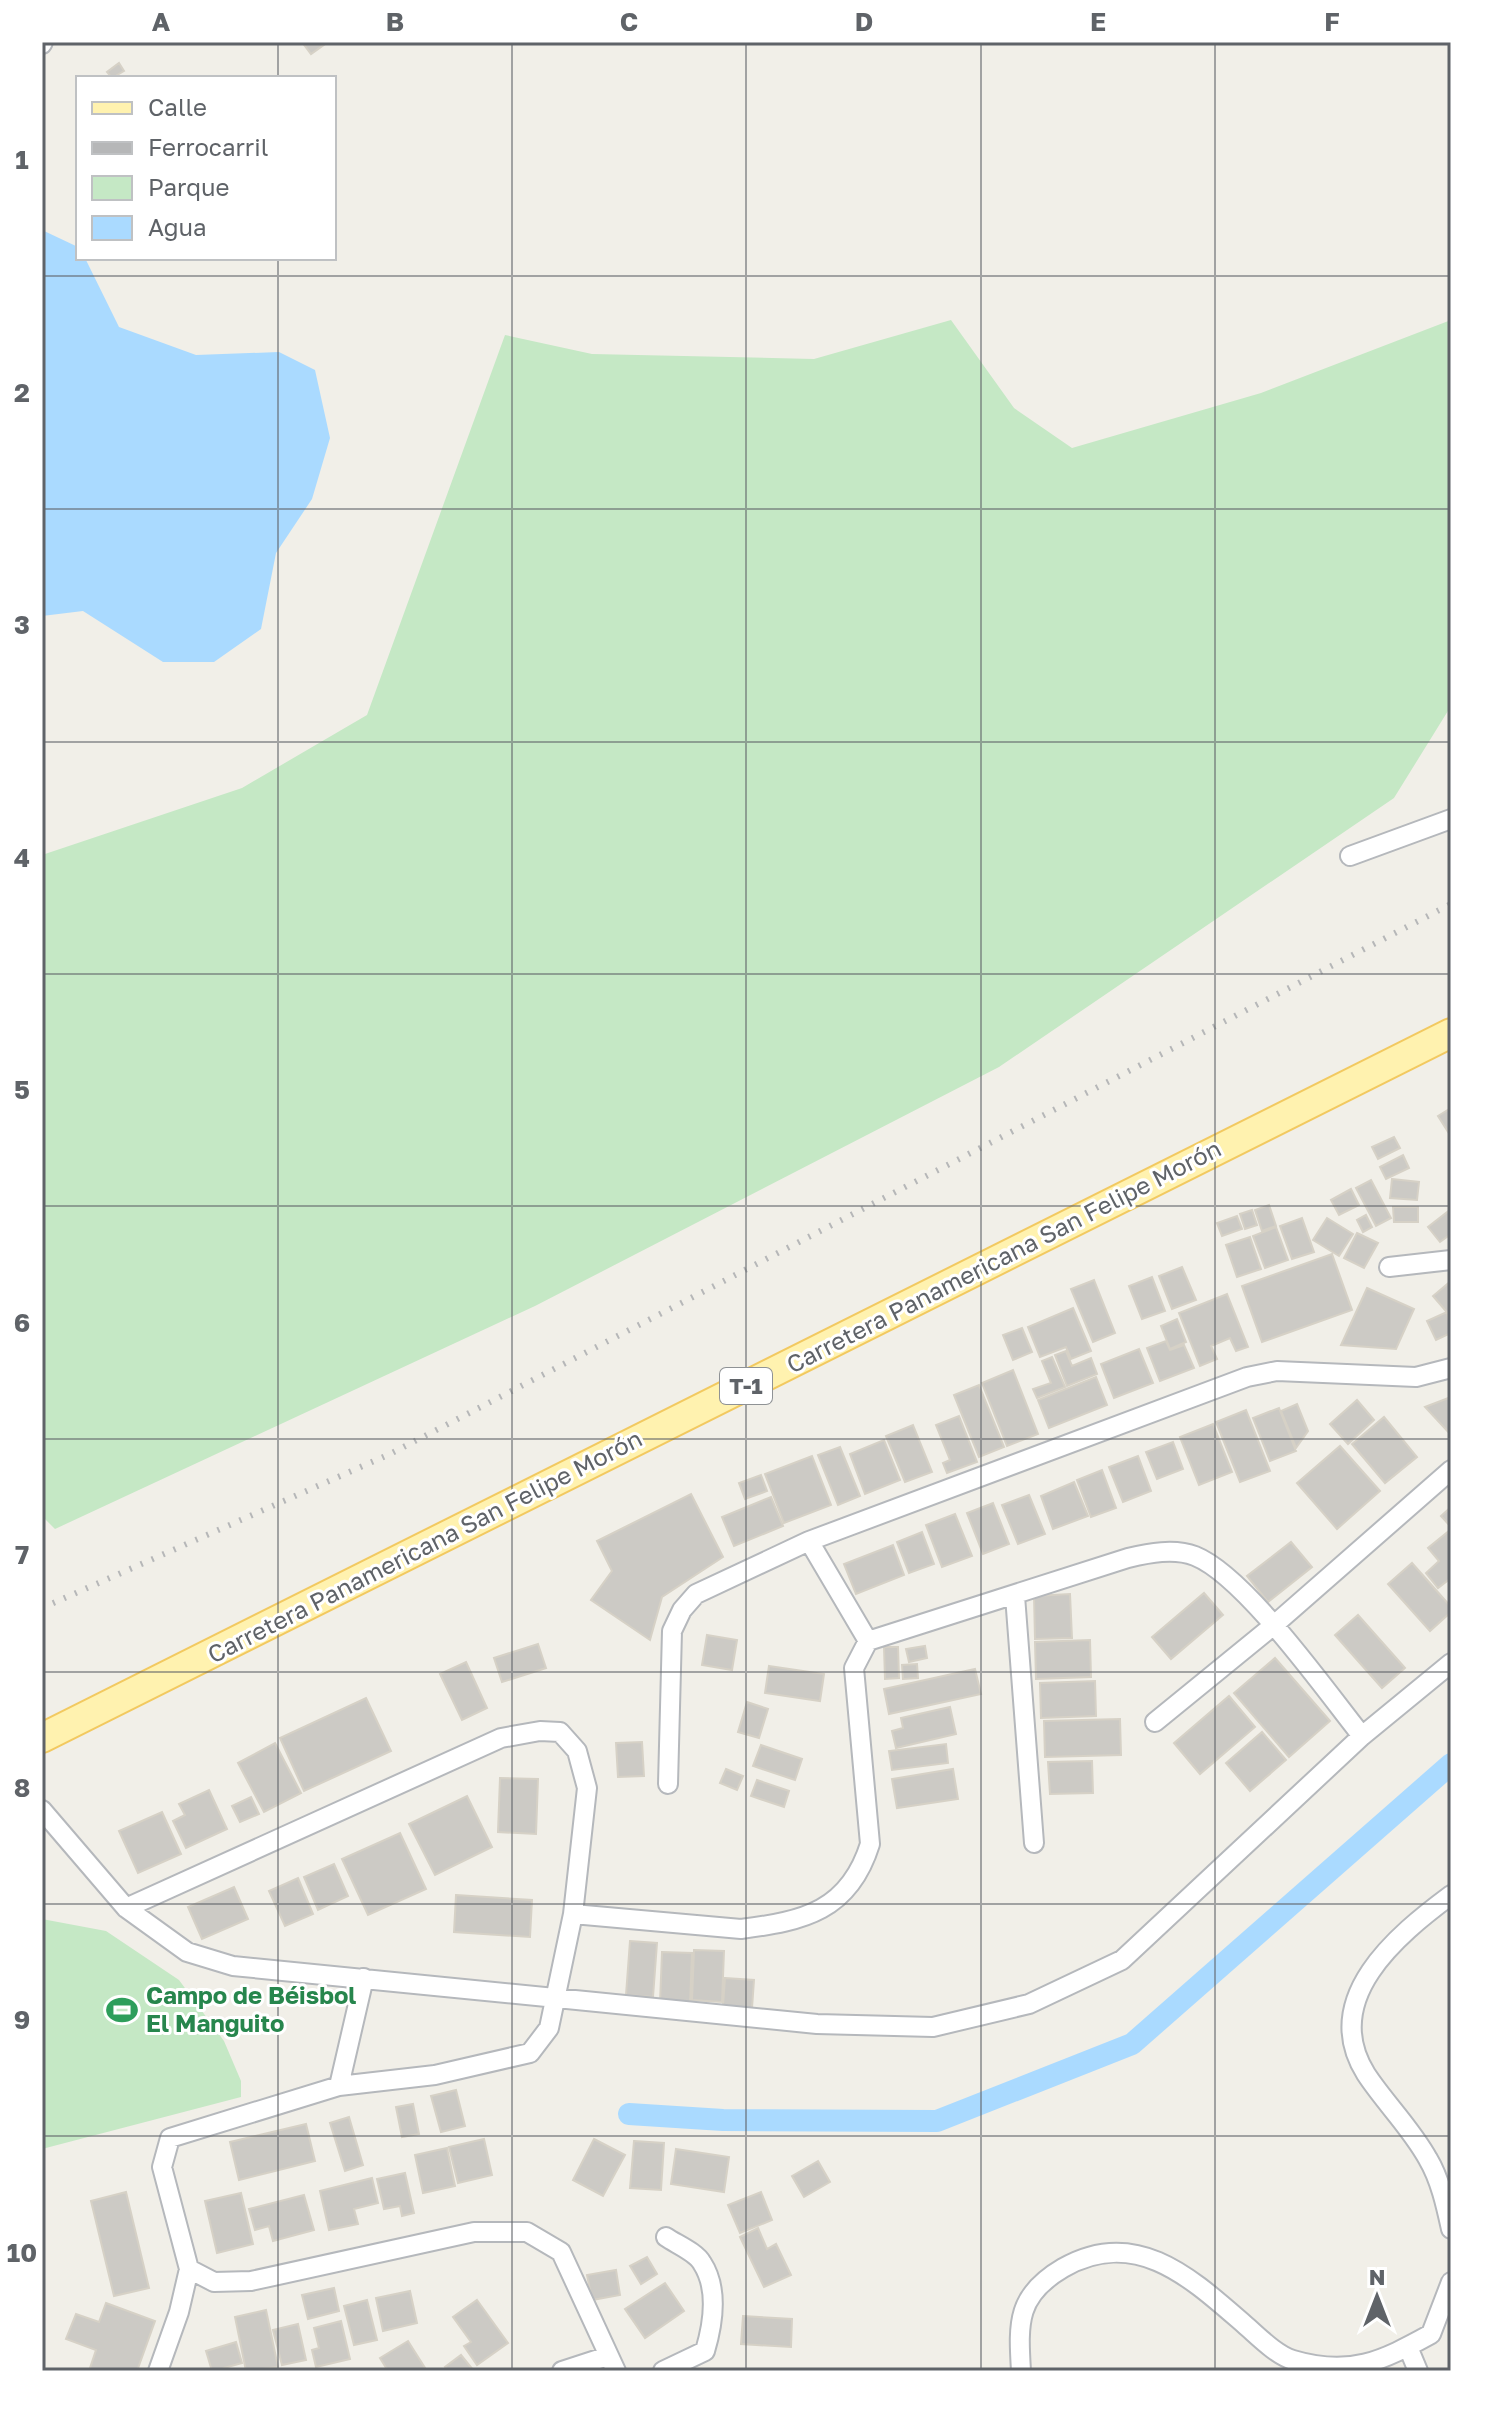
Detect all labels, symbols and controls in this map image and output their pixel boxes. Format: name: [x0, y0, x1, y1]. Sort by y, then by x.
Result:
text: A: [152, 6, 171, 37]
text: B: [386, 6, 404, 37]
text: C: [620, 6, 638, 37]
text: D: [855, 6, 873, 37]
text: E: [1090, 6, 1106, 37]
text: F: [1324, 6, 1340, 37]
legend: [76, 76, 336, 260]
text: Calle: [148, 92, 207, 121]
text: Ferrocarril: [148, 132, 268, 161]
text: 1: [15, 144, 29, 175]
text: Parque: [148, 172, 229, 201]
text: Agua: [148, 212, 207, 241]
text: 2: [14, 377, 30, 408]
text: 3: [14, 609, 30, 640]
text: 4: [14, 842, 30, 873]
text: 5: [14, 1074, 30, 1105]
street label: Carretera Panamericana San Felipe Morón: [781, 1133, 1225, 1378]
text: 6: [14, 1307, 30, 1338]
road number: T-1: [720, 1368, 772, 1404]
street label: Carretera Panamericana San Felipe Morón: [202, 1423, 646, 1668]
text: 7: [15, 1539, 29, 1570]
text: 8: [14, 1772, 30, 1803]
place label: Campo de Béisbol El Manguito: [146, 1980, 356, 2037]
sports icon: Campo de Béisbol El Manguito: [105, 1993, 139, 2027]
text: 9: [14, 2004, 30, 2035]
text: 10: [7, 2237, 37, 2268]
north arrow: [1337, 2257, 1417, 2337]
text: N: [1369, 2263, 1385, 2290]

